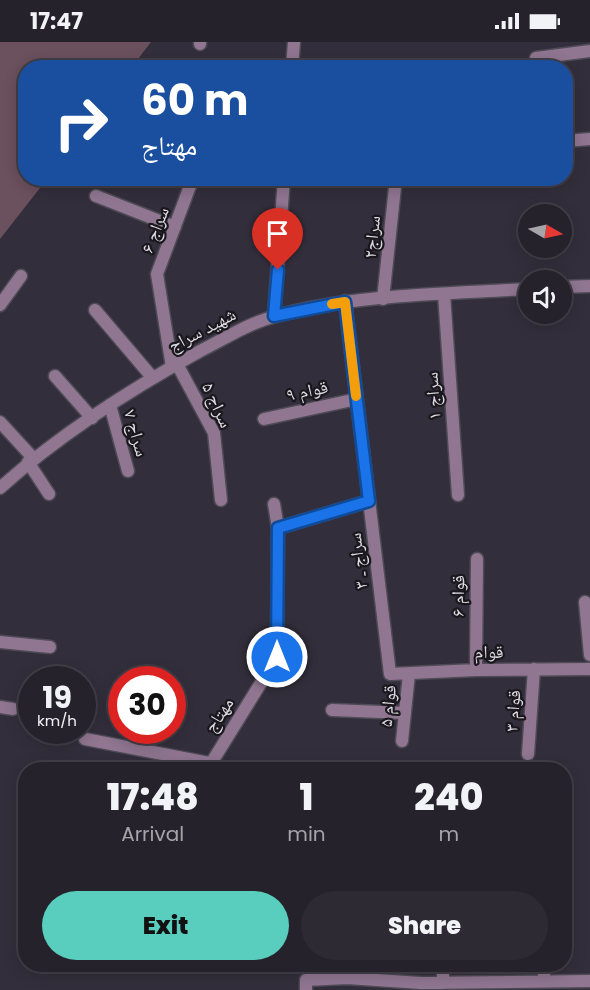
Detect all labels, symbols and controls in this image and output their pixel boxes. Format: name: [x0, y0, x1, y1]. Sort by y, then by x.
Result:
text: 17:47: [30, 6, 83, 37]
text: 60 m: [141, 71, 249, 130]
icon: right: [42, 84, 120, 162]
text: مهتاج: [141, 127, 197, 164]
street label: سراج ۶: [134, 203, 175, 257]
north arrow: [518, 204, 572, 258]
map controls: [518, 204, 572, 324]
pin: [252, 208, 303, 270]
street label: سراج۲: [357, 214, 386, 260]
icon: arrive: [261, 217, 294, 250]
button: sound: [518, 270, 572, 324]
street label: شهید سراج: [164, 301, 240, 358]
street label: سراج ۱: [418, 371, 447, 421]
street label: قوام ۹: [284, 374, 330, 407]
street label: سراج ۵: [196, 378, 239, 432]
street label: سراج ۷: [118, 406, 155, 459]
street label: سراج ـ ۳: [342, 532, 373, 591]
street label: قوام ۶: [445, 575, 470, 617]
position arrow: [245, 625, 309, 689]
street label: قوام: [474, 639, 504, 664]
speed limit sign: 30: [108, 666, 186, 744]
text: 19: [42, 676, 72, 719]
street label: قوام ۵: [373, 684, 402, 728]
street label: قوام ۳: [499, 689, 526, 733]
street label: مهتاج: [198, 692, 239, 737]
text: km/h: [37, 710, 77, 731]
text: 17:48: [107, 772, 199, 823]
text: 1: [300, 772, 313, 823]
text: 240: [414, 772, 483, 823]
text: Arrival: [121, 820, 184, 848]
text: min: [287, 820, 326, 848]
text: m: [439, 820, 459, 848]
button: Exit: [42, 891, 289, 960]
button: Share: [301, 891, 548, 960]

